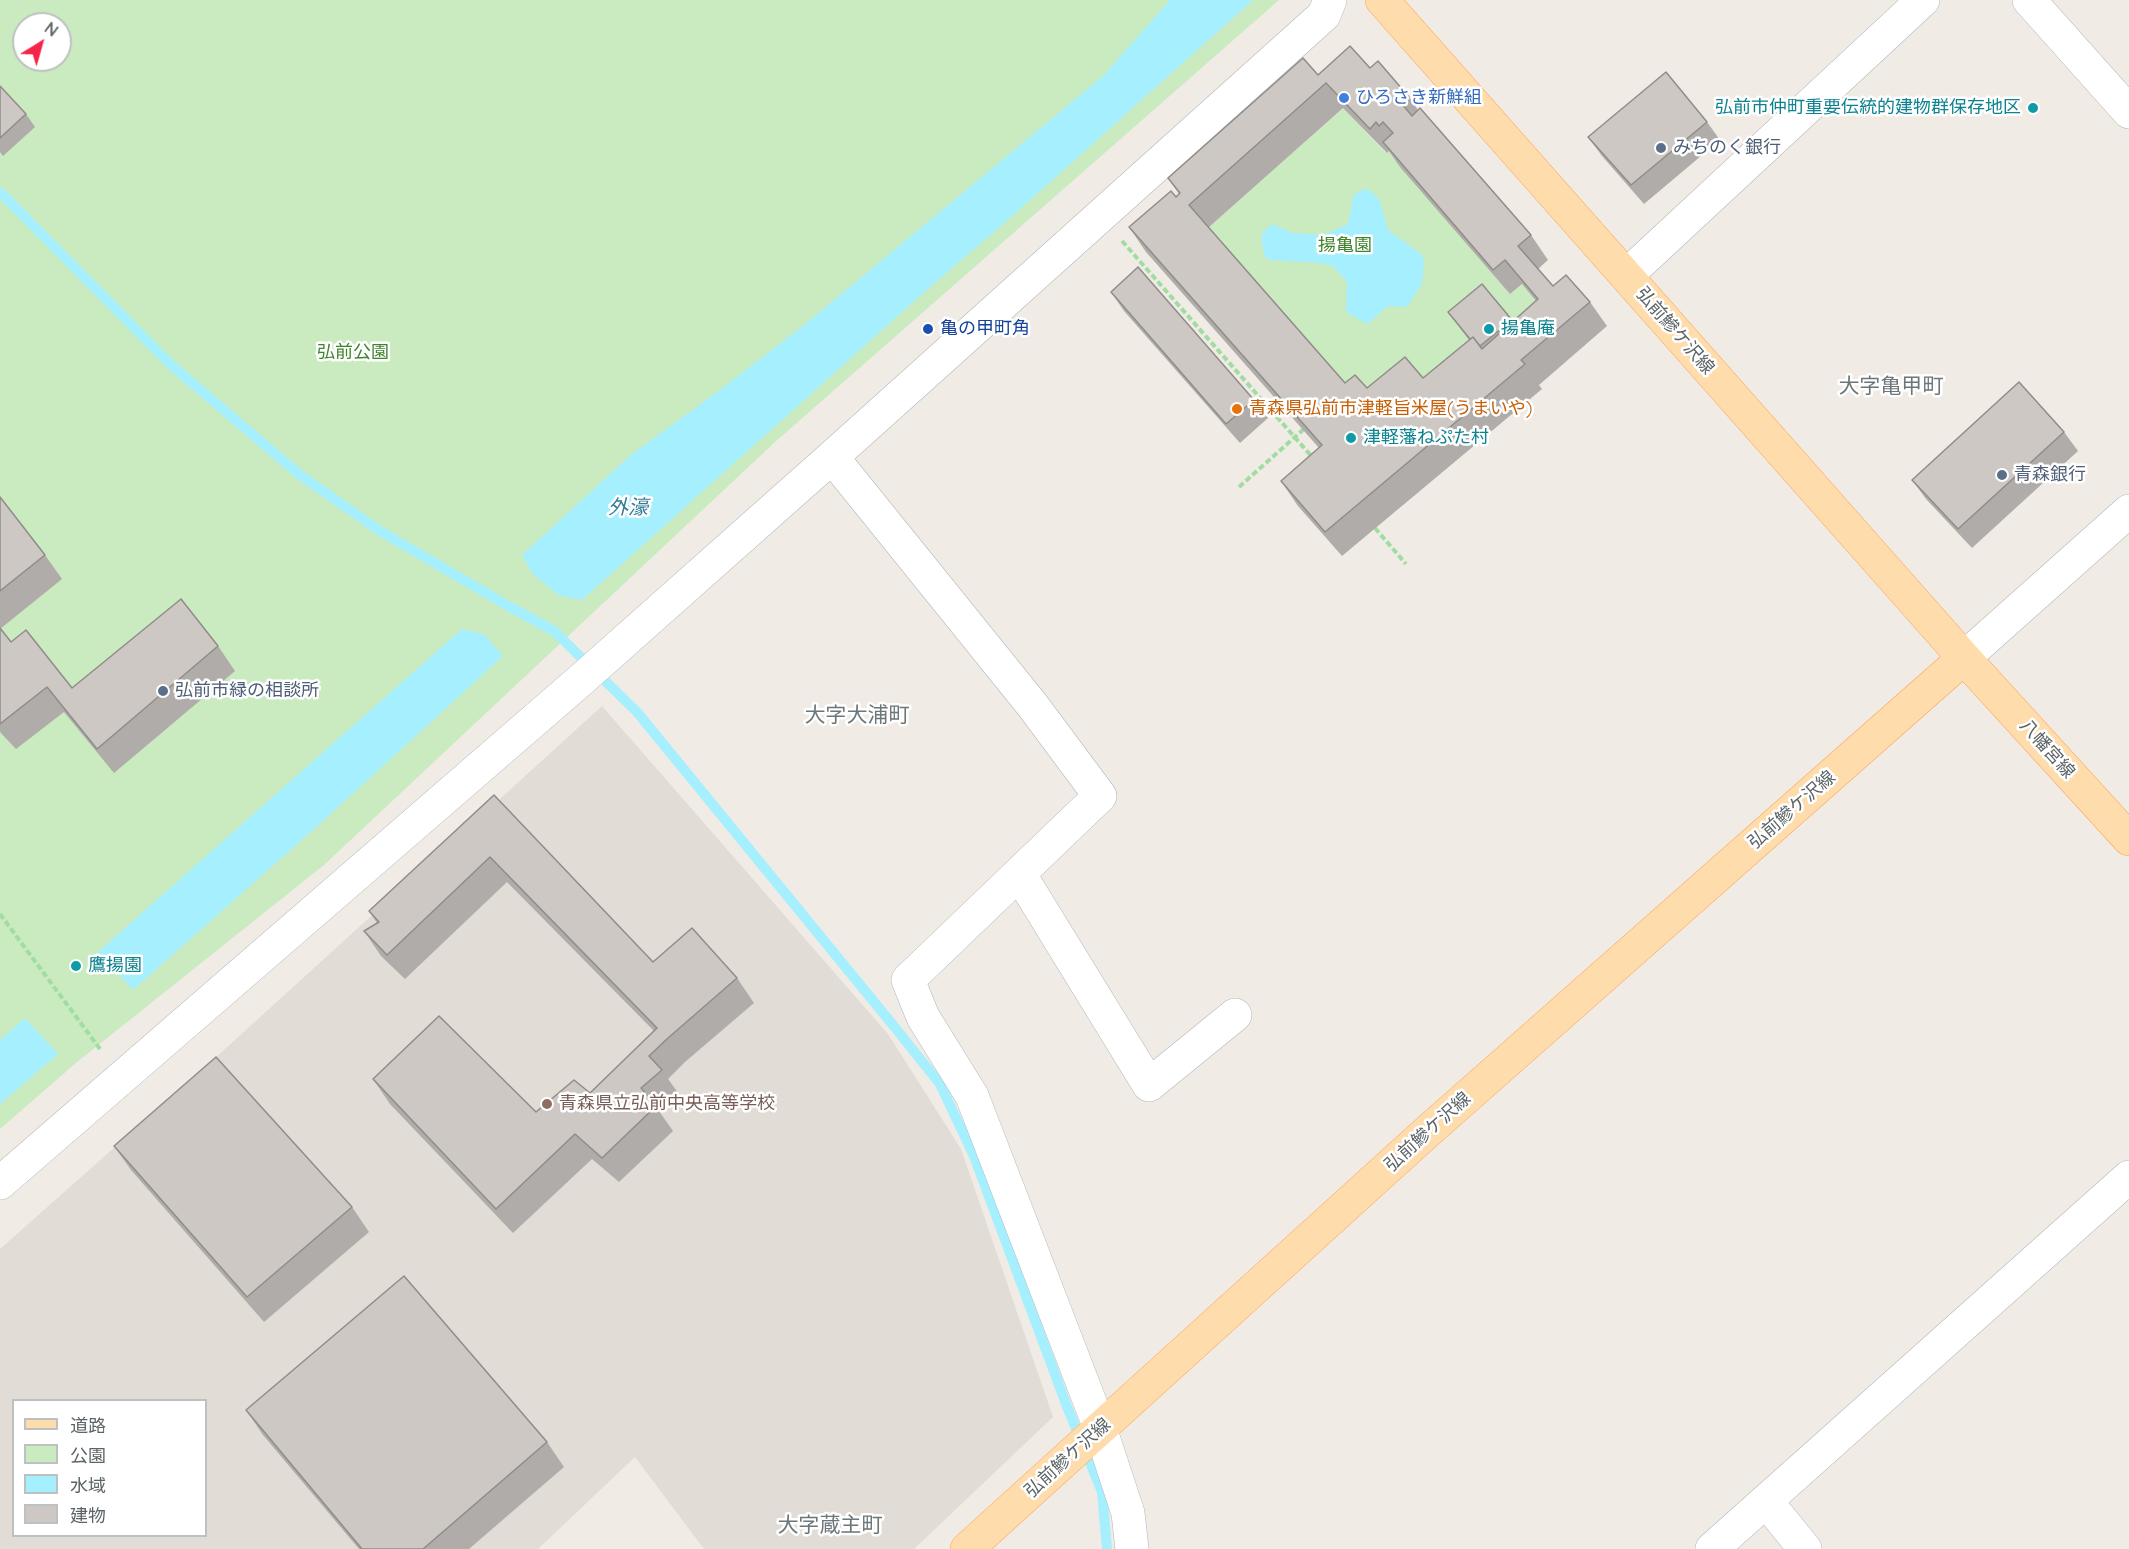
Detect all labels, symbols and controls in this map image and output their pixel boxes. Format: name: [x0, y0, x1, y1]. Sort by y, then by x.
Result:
north arrow: [12, 12, 72, 72]
text: N: [41, 18, 62, 41]
place label: ひろさき新鮮組: [1356, 87, 1482, 109]
marker: ひろさき新鮮組: [1337, 91, 1351, 105]
place label: 弘前市仲町重要伝統的建物群保存地区: [1715, 97, 2021, 119]
marker: 弘前市仲町重要伝統的建物群保存地区: [2026, 101, 2040, 115]
place label: みちのく銀行: [1673, 137, 1781, 159]
marker: みちのく銀行: [1654, 141, 1668, 155]
park label: 揚亀園: [1318, 235, 1372, 257]
street label: 弘前鰺ケ沢線: [1631, 283, 1719, 379]
place label: 亀の甲町角: [940, 318, 1030, 340]
place label: 揚亀庵: [1501, 318, 1555, 340]
marker: 亀の甲町角: [921, 322, 935, 336]
marker: 揚亀庵: [1482, 322, 1496, 336]
park label: 弘前公園: [317, 342, 389, 364]
district label: 大字亀甲町: [1839, 374, 1943, 400]
place label: 青森県弘前市津軽旨米屋(うまいや): [1249, 398, 1532, 420]
marker: 青森県弘前市津軽旨米屋(うまいや): [1230, 402, 1244, 416]
place label: 津軽藩ねぷた村: [1363, 427, 1489, 449]
marker: 津軽藩ねぷた村: [1344, 431, 1358, 445]
place label: 青森銀行: [2014, 464, 2086, 486]
marker: 青森銀行: [1995, 468, 2009, 482]
water label: 外濠: [608, 496, 648, 520]
place label: 弘前市緑の相談所: [175, 680, 319, 702]
marker: 弘前市緑の相談所: [156, 684, 170, 698]
district label: 大字大浦町: [805, 703, 909, 729]
street label: 八幡宮線: [2015, 715, 2079, 783]
street label: 弘前鰺ケ沢線: [1744, 766, 1840, 854]
place label: 鷹揚園: [88, 955, 142, 977]
marker: 鷹揚園: [69, 959, 83, 973]
street label: 弘前鰺ケ沢線: [1381, 1088, 1475, 1176]
place label: 青森県立弘前中央高等学校: [559, 1093, 775, 1115]
marker: 青森県立弘前中央高等学校: [540, 1097, 554, 1111]
legend: [12, 1399, 207, 1537]
text: 道路: [70, 1414, 106, 1437]
street label: 弘前鰺ケ沢線: [1021, 1414, 1115, 1502]
text: 公園: [70, 1444, 106, 1467]
text: 水域: [70, 1474, 106, 1497]
text: 建物: [70, 1504, 106, 1527]
district label: 大字蔵主町: [778, 1513, 882, 1539]

